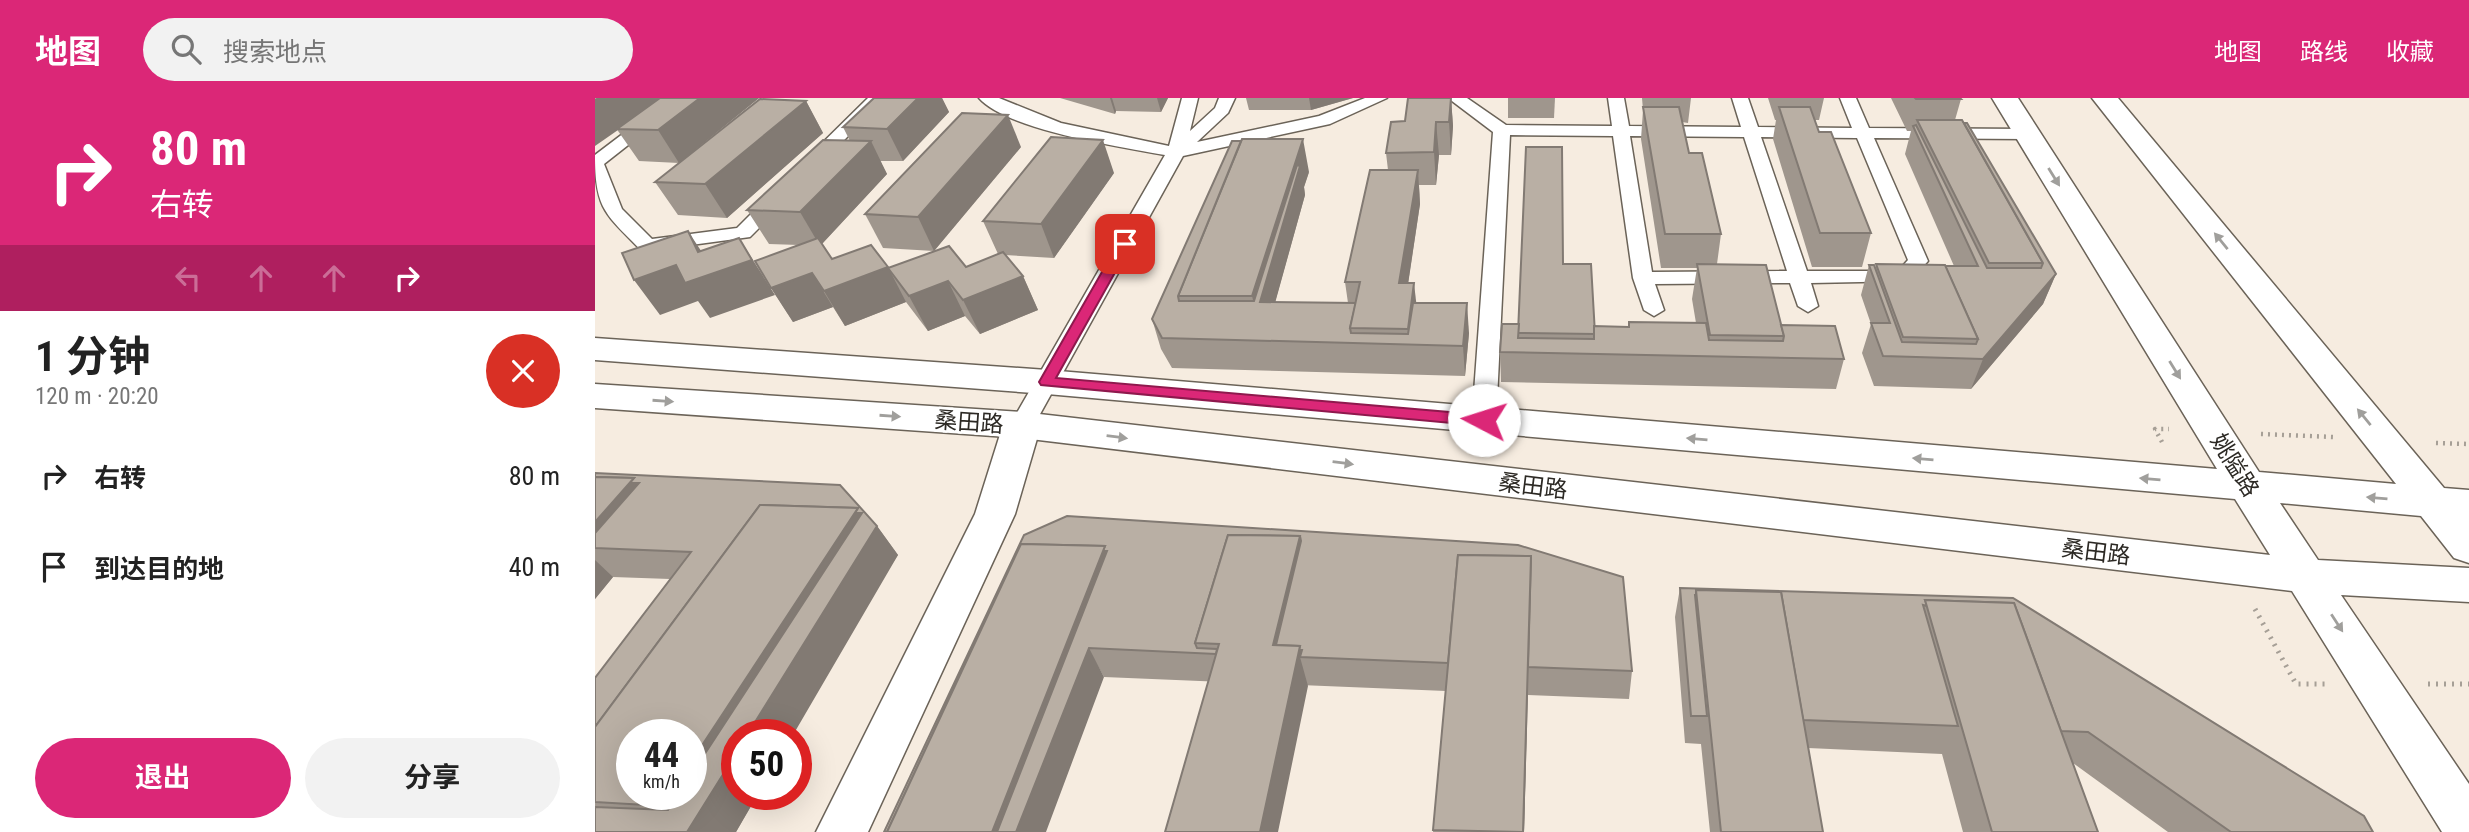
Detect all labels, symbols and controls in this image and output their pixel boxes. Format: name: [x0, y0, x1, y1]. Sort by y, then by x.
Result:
search box: [143, 18, 633, 81]
icon: search: [167, 30, 205, 68]
text: 地图: [35, 32, 101, 71]
text: 搜索地点: [223, 37, 327, 67]
text: 地图: [2214, 38, 2262, 66]
text: 路线: [2300, 38, 2348, 66]
text: 收藏: [2386, 38, 2434, 66]
text: 80 m: [150, 120, 247, 177]
icon: right: [35, 126, 126, 217]
one-way arrow: [2048, 167, 2061, 186]
text: 右转: [150, 186, 214, 224]
pin: [1095, 214, 1155, 274]
icon: arrive: [1106, 225, 1144, 263]
one-way arrow: [2214, 232, 2229, 249]
icon: left: [169, 259, 207, 297]
icon: ahead: [242, 259, 280, 297]
icon: ahead: [315, 259, 353, 297]
icon: right: [388, 259, 426, 297]
text: 1 分钟: [35, 332, 150, 381]
button: close: [486, 334, 560, 408]
one-way arrow: [2168, 360, 2181, 379]
text: 120 m · 20:20: [35, 383, 159, 410]
position arrow: [1447, 383, 1521, 457]
one-way arrow: [652, 396, 674, 407]
street label: 桑田路: [934, 407, 1004, 438]
one-way arrow: [2357, 409, 2372, 427]
one-way arrow: [879, 411, 901, 422]
street label: 姚隘路: [2205, 429, 2264, 502]
one-way arrow: [1106, 431, 1128, 442]
one-way arrow: [1685, 433, 1707, 444]
one-way arrow: [1912, 453, 1934, 464]
icon: right: [35, 457, 73, 495]
one-way arrow: [1332, 458, 1354, 469]
text: 80 m: [509, 461, 560, 491]
text: 右转: [94, 463, 146, 493]
street label: 桑田路: [1497, 469, 1569, 504]
one-way arrow: [2139, 473, 2161, 484]
one-way arrow: [2365, 492, 2387, 503]
street label: 桑田路: [2060, 535, 2132, 570]
icon: arrive: [35, 548, 73, 586]
text: 40 m: [509, 552, 560, 582]
text: 到达目的地: [94, 554, 224, 584]
one-way arrow: [2330, 614, 2343, 633]
speed limit sign: 50: [721, 719, 812, 810]
text: 44: [644, 735, 679, 776]
button: 退出: [35, 738, 291, 818]
button: 分享: [305, 738, 560, 818]
text: km/h: [643, 771, 680, 792]

